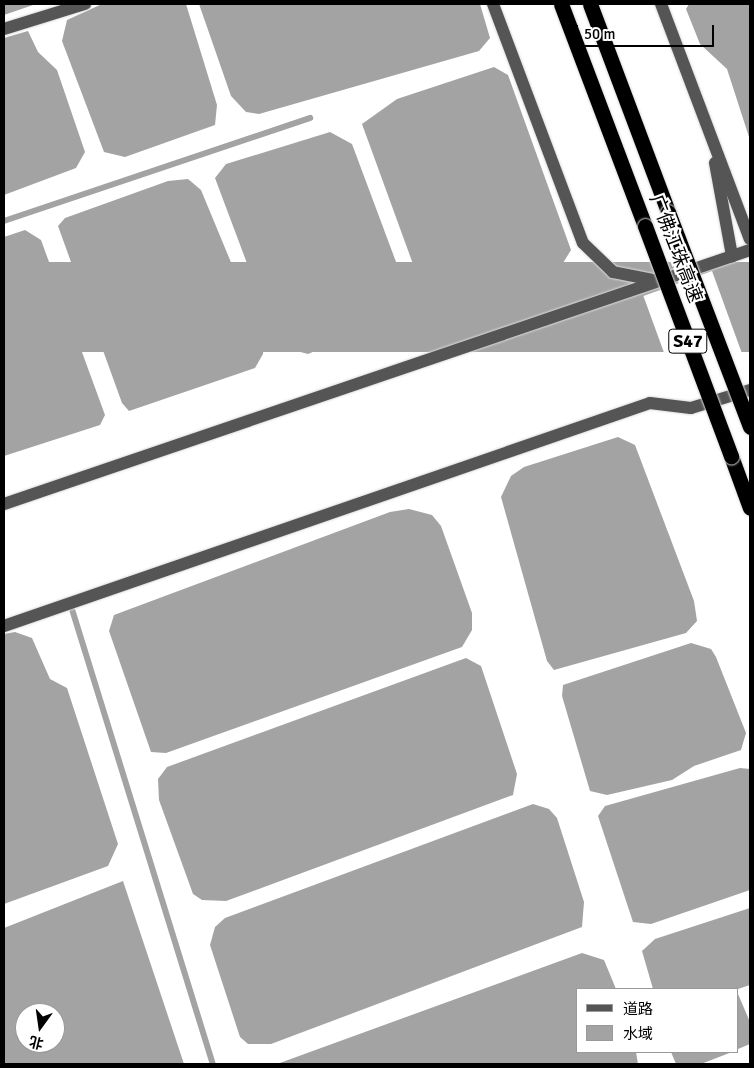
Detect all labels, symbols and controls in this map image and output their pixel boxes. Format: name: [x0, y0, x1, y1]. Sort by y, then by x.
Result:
scale bar: [579, 15, 716, 47]
text: 50 m: [584, 25, 615, 43]
street label: 广佛江珠高速: [644, 192, 706, 306]
road number: S47: [668, 326, 708, 356]
legend: [576, 988, 739, 1053]
text: 道路: [623, 1000, 653, 1018]
north arrow: [15, 1003, 65, 1053]
text: 水域: [623, 1025, 653, 1043]
text: 北: [28, 1032, 45, 1052]

